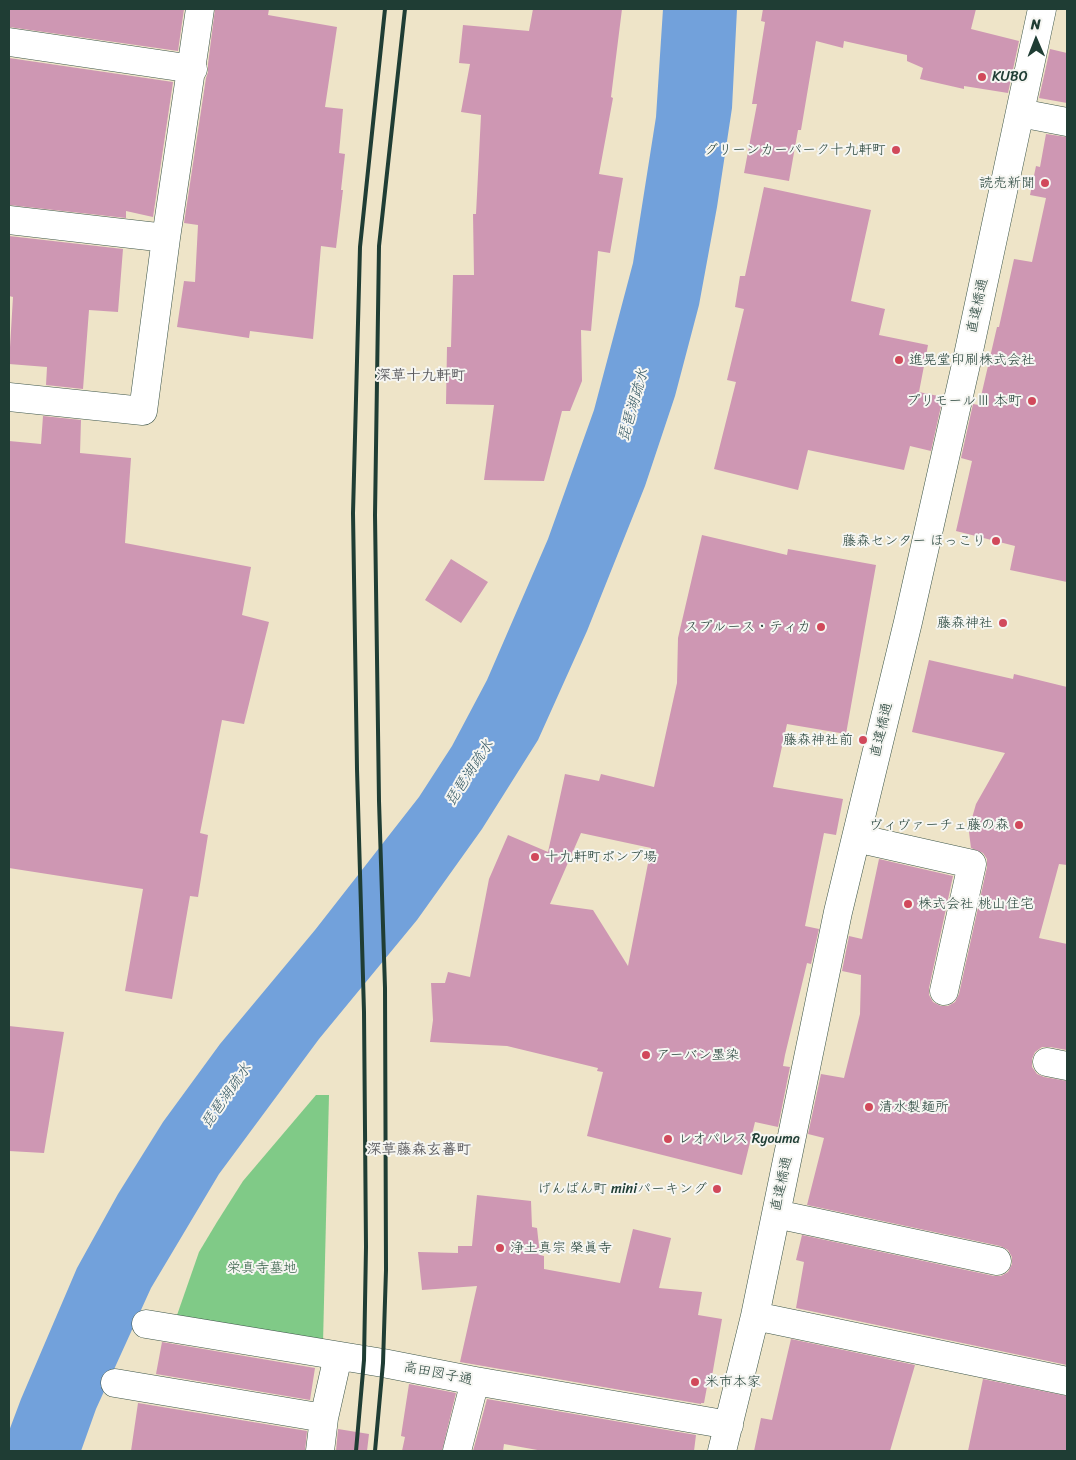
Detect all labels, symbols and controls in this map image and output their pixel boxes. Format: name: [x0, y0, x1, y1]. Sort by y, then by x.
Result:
text: N: [1031, 12, 1041, 37]
north arrow: [1011, 15, 1061, 65]
place label: KUBO: [992, 69, 1028, 85]
marker: KUBO: [976, 71, 988, 83]
place label: グリーンカーパーク十九軒町: [704, 142, 886, 158]
marker: グリーンカーパーク十九軒町: [890, 144, 902, 156]
place label: 読売新聞: [979, 175, 1035, 191]
marker: 読売新聞: [1039, 177, 1051, 189]
street label: 直違橋通: [964, 277, 992, 335]
place label: 進晃堂印刷株式会社: [909, 352, 1035, 368]
marker: 進晃堂印刷株式会社: [893, 354, 905, 366]
water label: 琵琶湖疏水: [615, 366, 653, 444]
district label: 深草十九軒町: [376, 367, 466, 385]
place label: プリモールⅢ 本町: [906, 393, 1022, 409]
marker: プリモールⅢ 本町: [1026, 395, 1038, 407]
place label: 藤森センター ほっこり: [842, 533, 986, 549]
marker: 藤森センター ほっこり: [990, 535, 1002, 547]
place label: 藤森神社: [937, 615, 993, 631]
marker: 藤森神社: [997, 617, 1009, 629]
place label: スプルース・ティカ: [684, 619, 811, 635]
marker: スプルース・ティカ: [815, 621, 827, 633]
street label: 直違橋通: [868, 701, 896, 759]
place label: 藤森神社前: [783, 732, 853, 748]
marker: 藤森神社前: [857, 734, 869, 746]
water label: 琵琶湖疏水: [442, 737, 498, 809]
place label: ヴィヴァーチェ藤の森: [869, 817, 1009, 833]
marker: ヴィヴァーチェ藤の森: [1013, 819, 1025, 831]
place label: 十九軒町ポンプ場: [545, 849, 657, 865]
marker: 十九軒町ポンプ場: [529, 851, 541, 863]
place label: 株式会社 桃山住宅: [918, 896, 1034, 912]
marker: 株式会社 桃山住宅: [902, 898, 914, 910]
place label: アーバン墨染: [656, 1047, 739, 1063]
marker: アーバン墨染: [640, 1049, 652, 1061]
water label: 琵琶湖疏水: [198, 1060, 256, 1132]
place label: 清水製麺所: [879, 1099, 949, 1115]
marker: 清水製麺所: [863, 1101, 875, 1113]
place label: レオパレス Ryouma: [678, 1131, 800, 1147]
marker: レオパレス Ryouma: [662, 1133, 674, 1145]
district label: 深草藤森玄蕃町: [367, 1141, 471, 1159]
street label: 直違橋通: [768, 1155, 796, 1213]
place label: げんばん町 miniパーキング: [537, 1181, 707, 1197]
marker: げんばん町 miniパーキング: [711, 1183, 723, 1195]
place label: 浄土真宗 榮眞寺: [510, 1240, 612, 1256]
marker: 浄土真宗 榮眞寺: [494, 1242, 506, 1254]
park label: 栄真寺墓地: [227, 1260, 297, 1276]
street label: 高田図子通: [402, 1359, 474, 1389]
place label: 米市本家: [705, 1374, 761, 1390]
marker: 米市本家: [689, 1376, 701, 1388]

